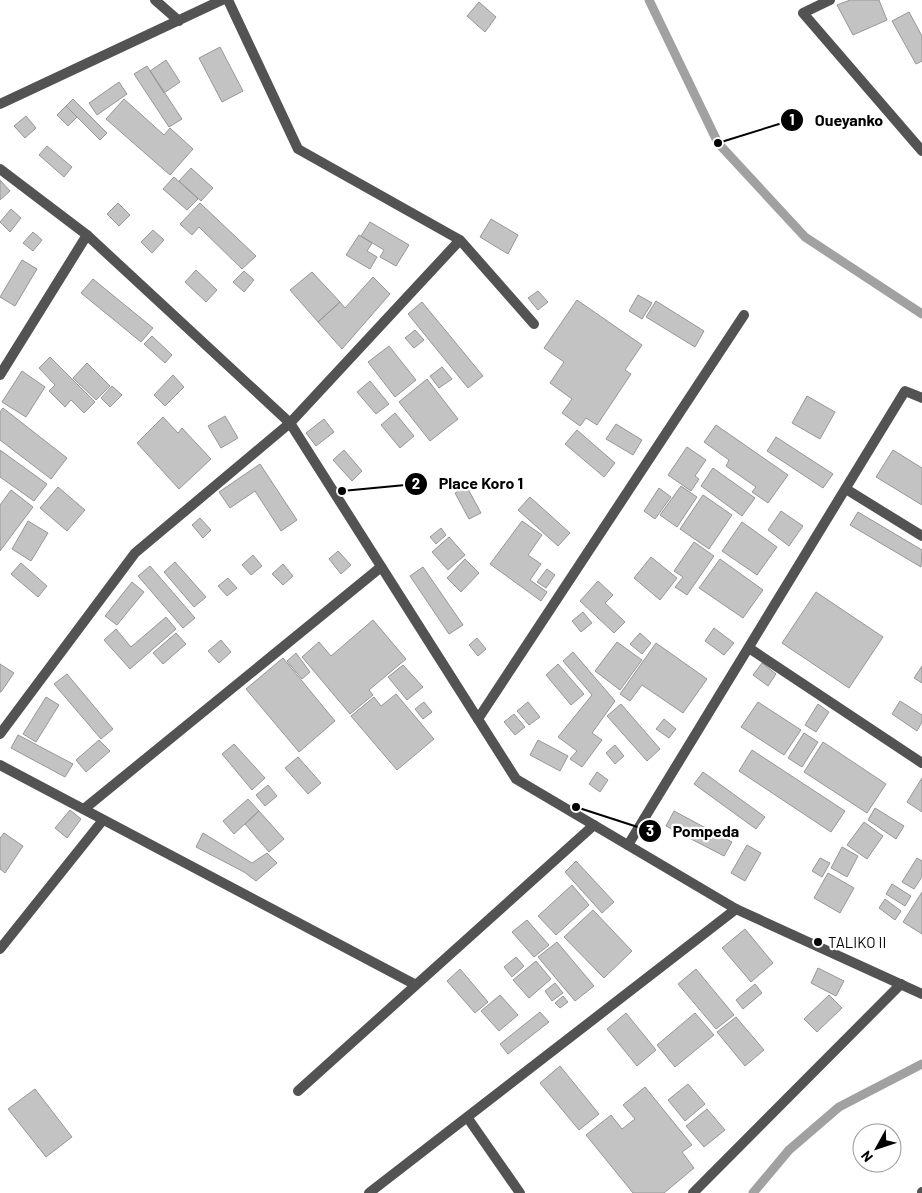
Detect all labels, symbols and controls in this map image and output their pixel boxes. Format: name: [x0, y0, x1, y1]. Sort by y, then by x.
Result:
callout: Oueyanko: [780, 105, 893, 136]
text: 1: [789, 110, 795, 128]
text: Oueyanko: [815, 110, 883, 129]
callout: Place Koro 1: [404, 468, 533, 499]
text: Place Koro 1: [439, 473, 523, 492]
text: 2: [412, 474, 420, 492]
callout: Pompeda: [638, 815, 749, 846]
text: 3: [646, 821, 654, 839]
text: Pompeda: [673, 821, 739, 840]
place label: TALIKO II: [828, 933, 886, 951]
marker: TALIKO II: [812, 936, 824, 948]
north arrow: [852, 1123, 902, 1173]
text: N: [857, 1148, 876, 1166]

